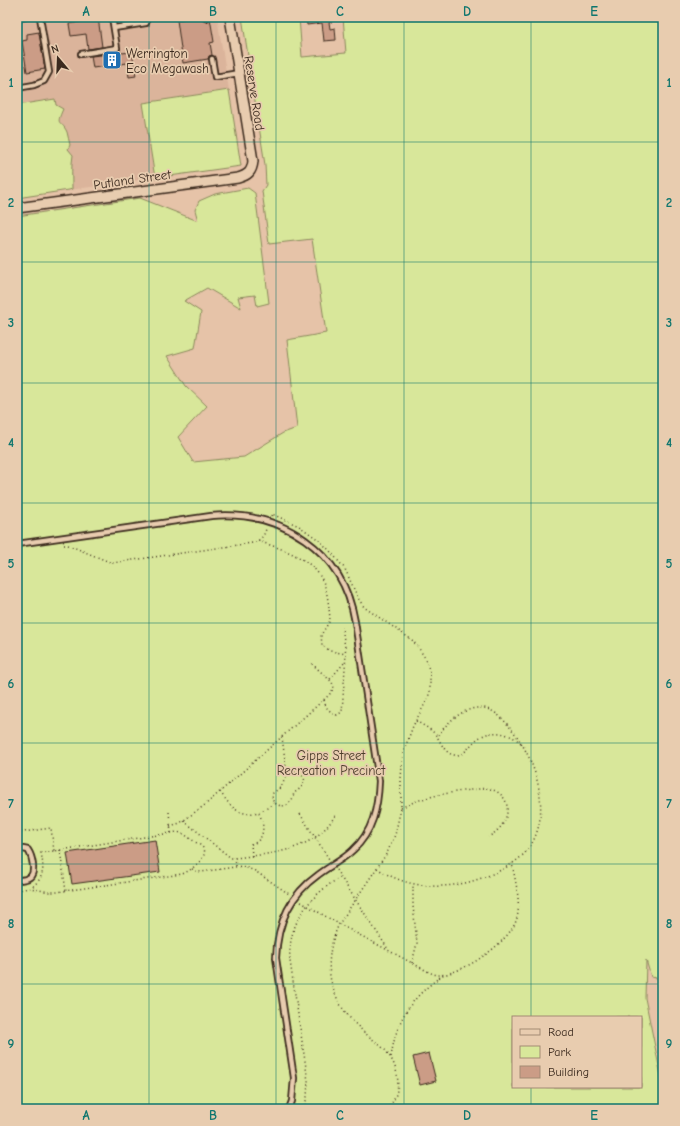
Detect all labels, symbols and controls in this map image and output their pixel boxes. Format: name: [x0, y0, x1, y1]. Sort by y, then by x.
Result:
text: A: [82, 4, 90, 19]
text: B: [209, 4, 217, 19]
text: C: [336, 4, 344, 19]
text: D: [463, 4, 471, 19]
text: E: [590, 4, 598, 19]
north arrow: [38, 38, 78, 78]
text: N: [49, 42, 60, 56]
place label: Werrington Eco Megawash: [126, 46, 209, 76]
building icon: Werrington Eco Megawash: [101, 49, 123, 71]
street label: Reserve Road: [241, 55, 268, 131]
text: 1: [8, 75, 14, 90]
text: 1: [666, 75, 672, 90]
street label: Putland Street: [92, 166, 173, 192]
text: 2: [8, 195, 14, 210]
text: 2: [666, 195, 672, 210]
text: 3: [8, 315, 14, 330]
text: 3: [666, 315, 672, 330]
text: 4: [8, 435, 14, 450]
text: 4: [666, 435, 672, 450]
text: 5: [8, 556, 15, 571]
text: 5: [666, 556, 673, 571]
text: 6: [8, 676, 15, 691]
text: 6: [666, 676, 673, 691]
park label: Gipps Street Recreation Precinct: [277, 748, 387, 778]
text: 7: [8, 796, 14, 811]
text: 7: [666, 796, 672, 811]
text: 8: [8, 916, 14, 931]
text: 8: [666, 916, 672, 931]
legend: [512, 1016, 642, 1088]
text: Road: [548, 1025, 574, 1039]
text: 9: [8, 1036, 15, 1051]
text: 9: [666, 1036, 673, 1051]
text: Park: [548, 1045, 571, 1059]
text: Building: [548, 1065, 589, 1079]
text: A: [82, 1108, 90, 1123]
text: B: [209, 1108, 217, 1123]
text: C: [336, 1108, 344, 1123]
text: D: [463, 1108, 471, 1123]
text: E: [590, 1108, 598, 1123]

